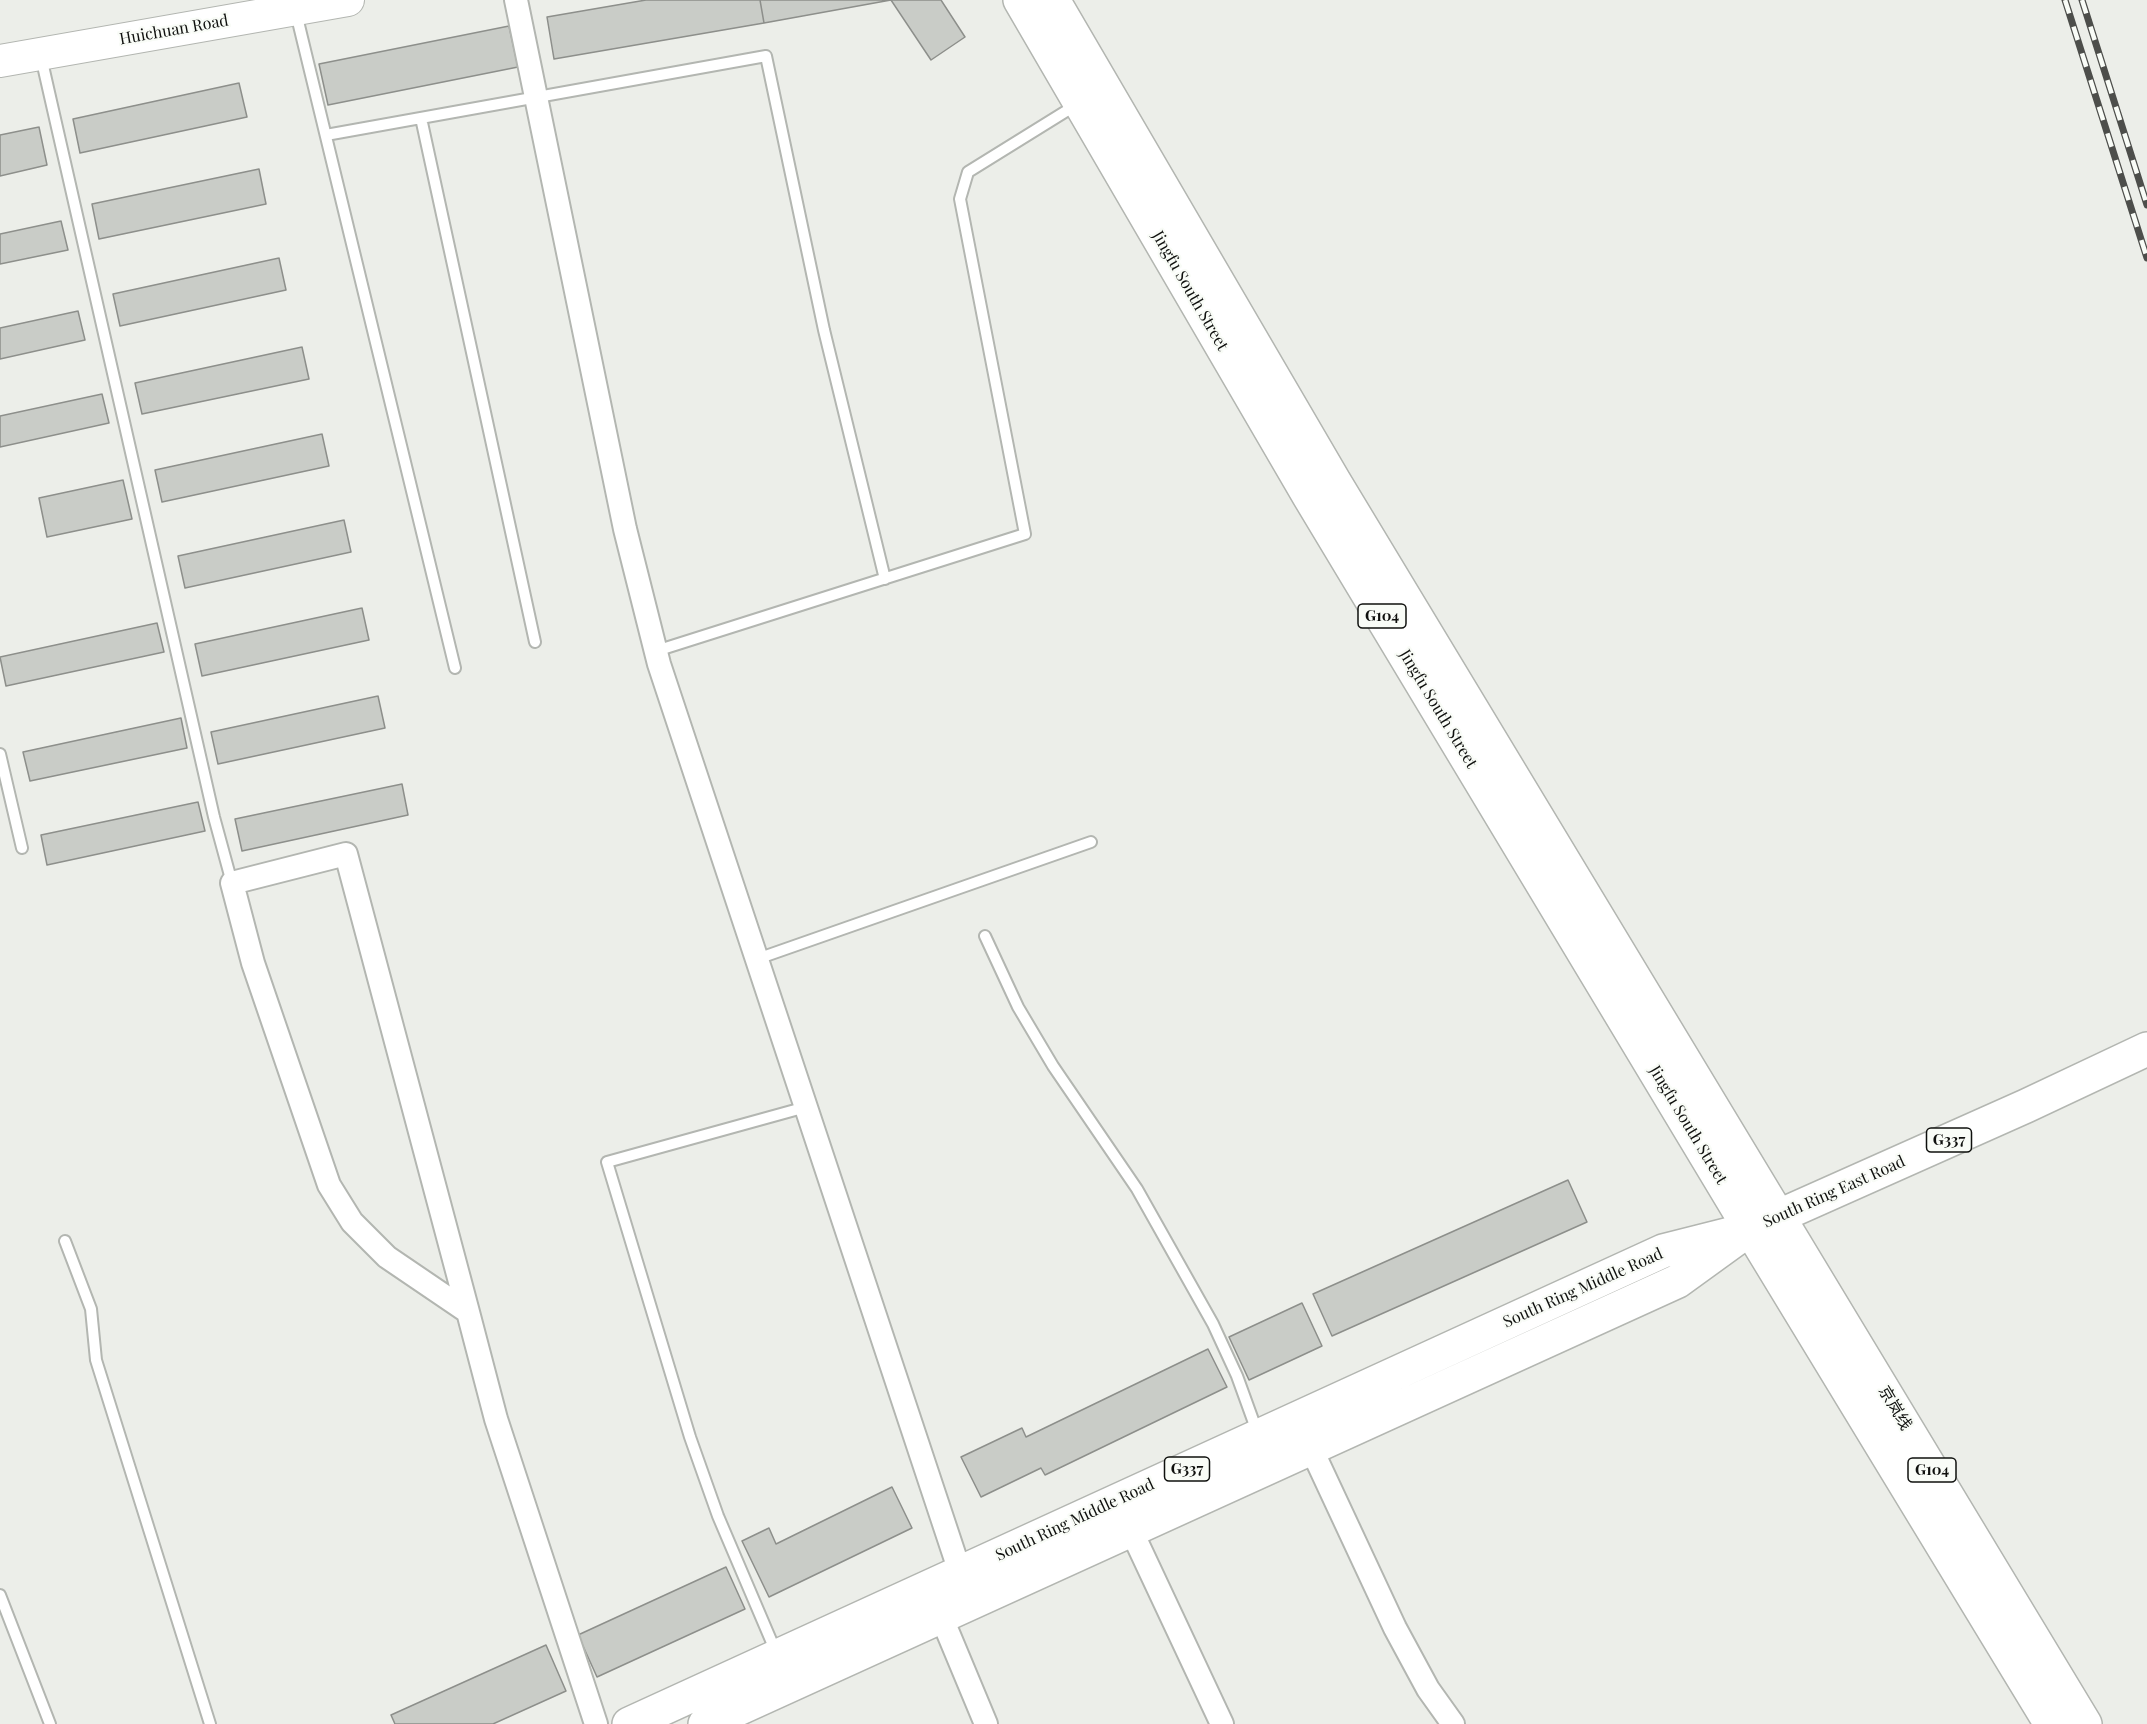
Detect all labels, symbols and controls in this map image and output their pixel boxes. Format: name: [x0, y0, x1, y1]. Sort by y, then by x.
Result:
street label: Huichuan Road: [118, 11, 230, 49]
street label: Jingfu South Street: [1148, 228, 1232, 354]
road number: G104: [1358, 604, 1406, 628]
street label: Jingfu South Street: [1395, 646, 1481, 772]
street label: Jingfu South Street: [1645, 1062, 1731, 1188]
road number: G337: [1926, 1128, 1972, 1152]
street label: South Ring East Road: [1760, 1152, 1908, 1232]
street label: South Ring Middle Road: [1500, 1244, 1666, 1332]
street label: 京岚线: [1874, 1382, 1916, 1434]
road number: G337: [1164, 1457, 1210, 1481]
road number: G104: [1908, 1458, 1956, 1482]
street label: South Ring Middle Road: [993, 1475, 1157, 1565]

